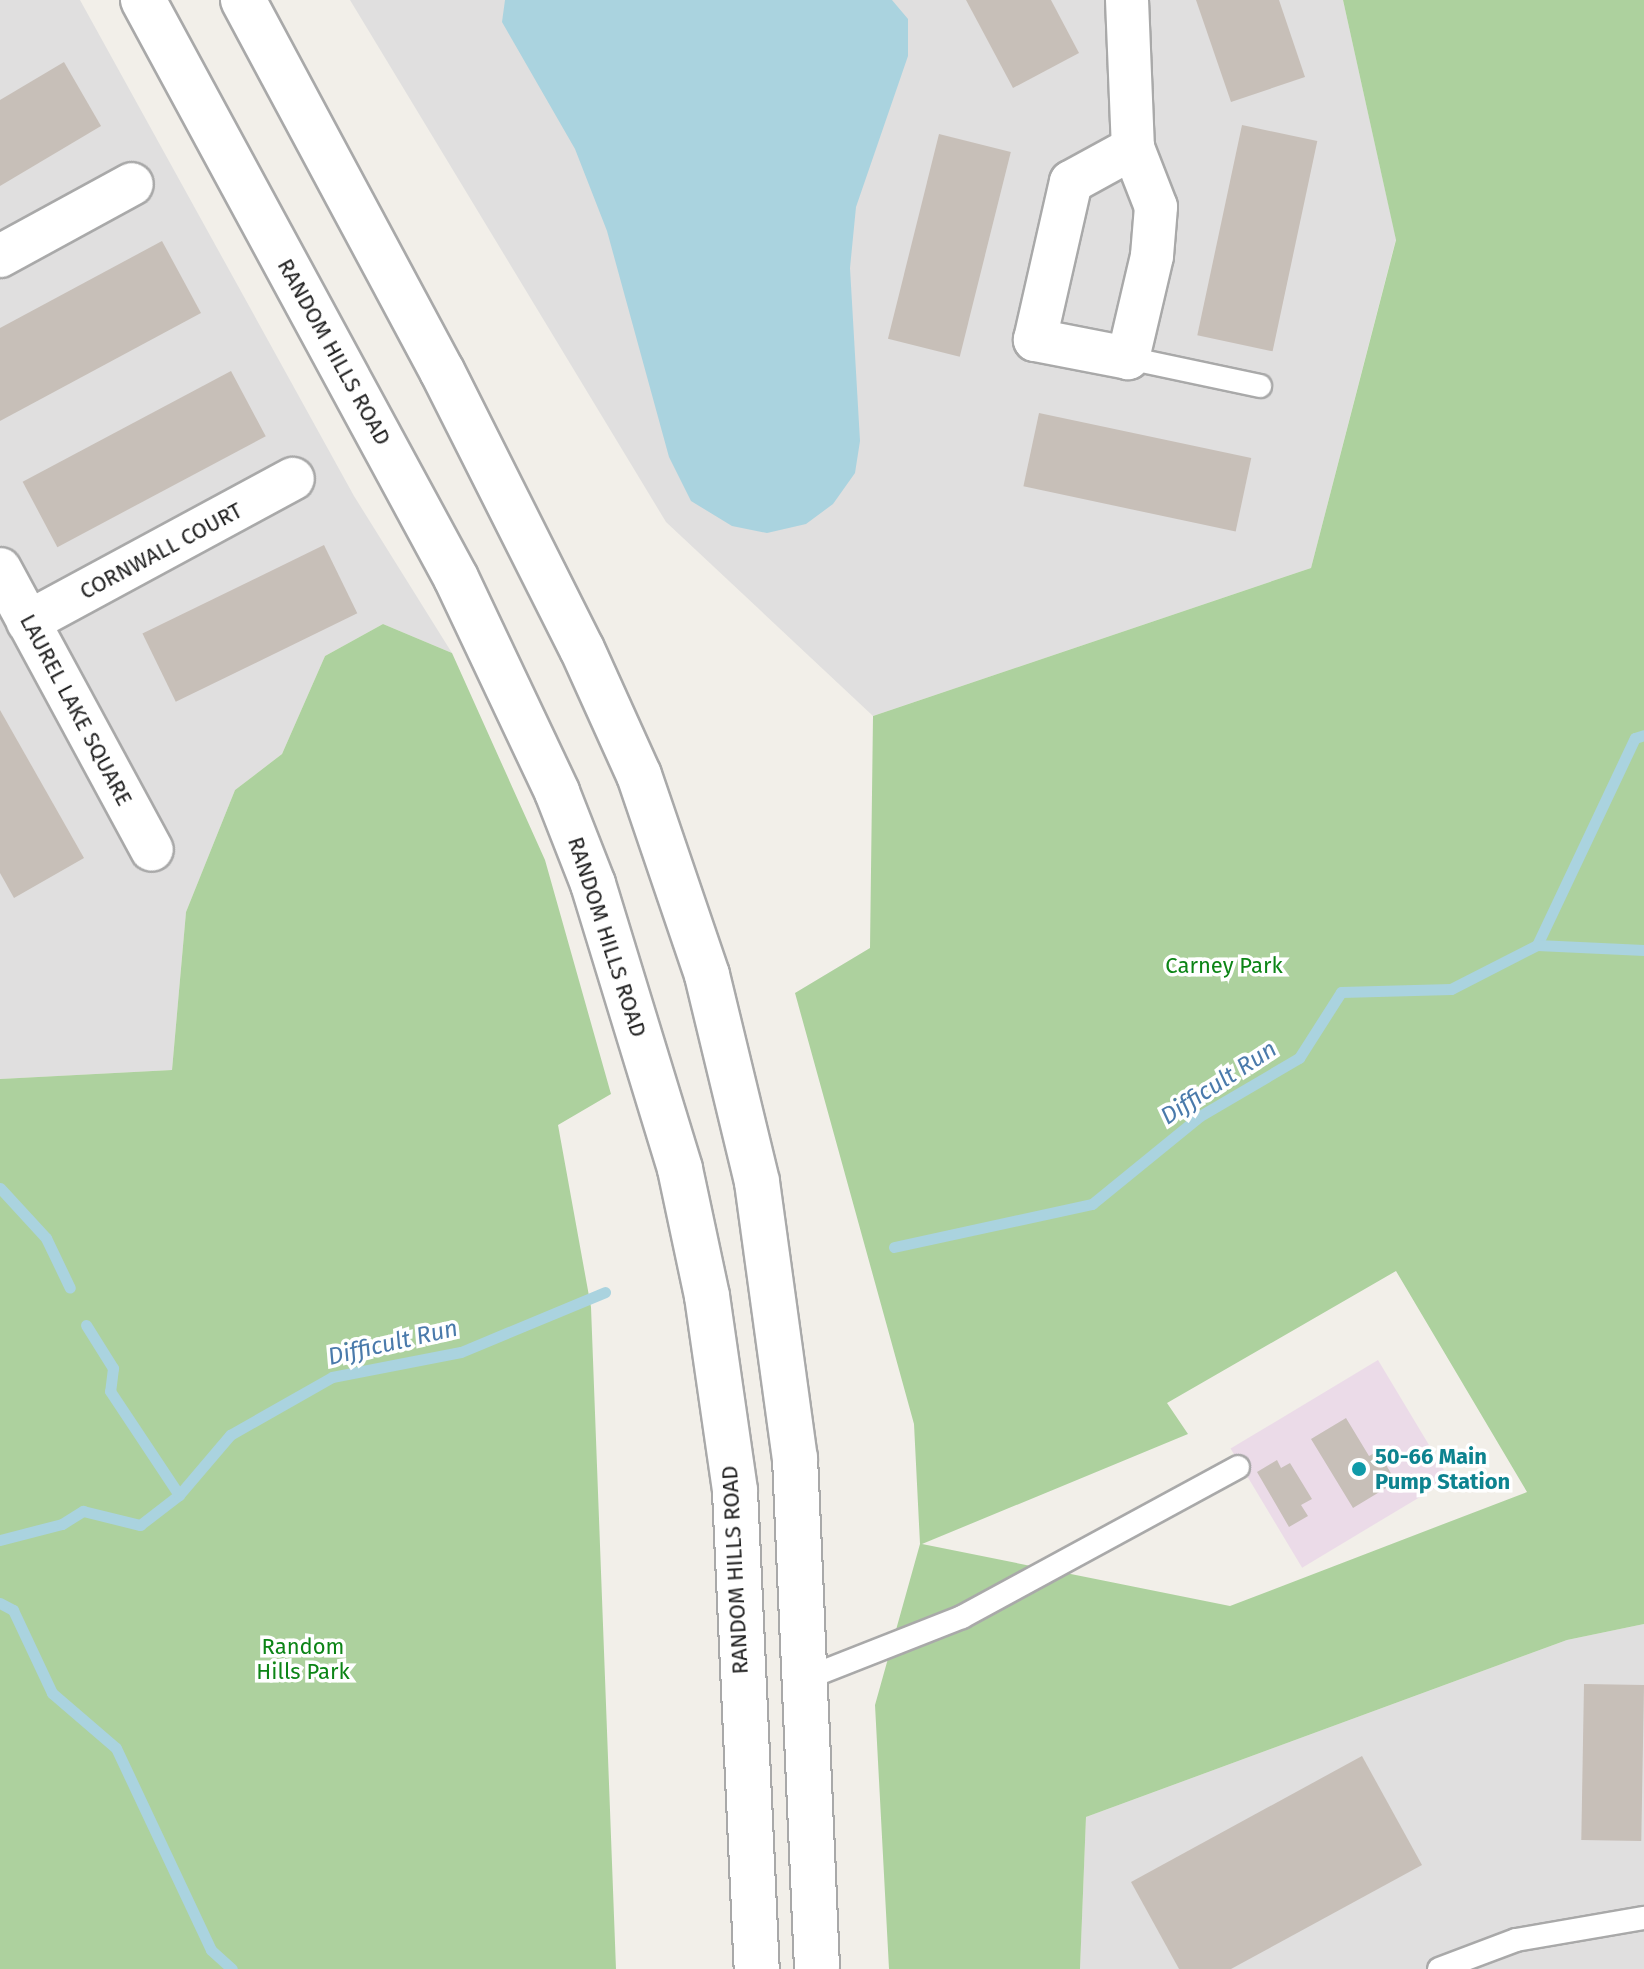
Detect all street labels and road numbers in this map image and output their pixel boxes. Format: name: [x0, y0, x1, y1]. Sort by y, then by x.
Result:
street label: RANDOM HILLS ROAD: [272, 254, 396, 450]
street label: CORNWALL COURT: [75, 497, 247, 605]
street label: LAUREL LAKE SQUARE: [14, 610, 138, 810]
street label: RANDOM HILLS ROAD: [562, 834, 652, 1040]
street label: RANDOM HILLS ROAD: [716, 1465, 754, 1675]

